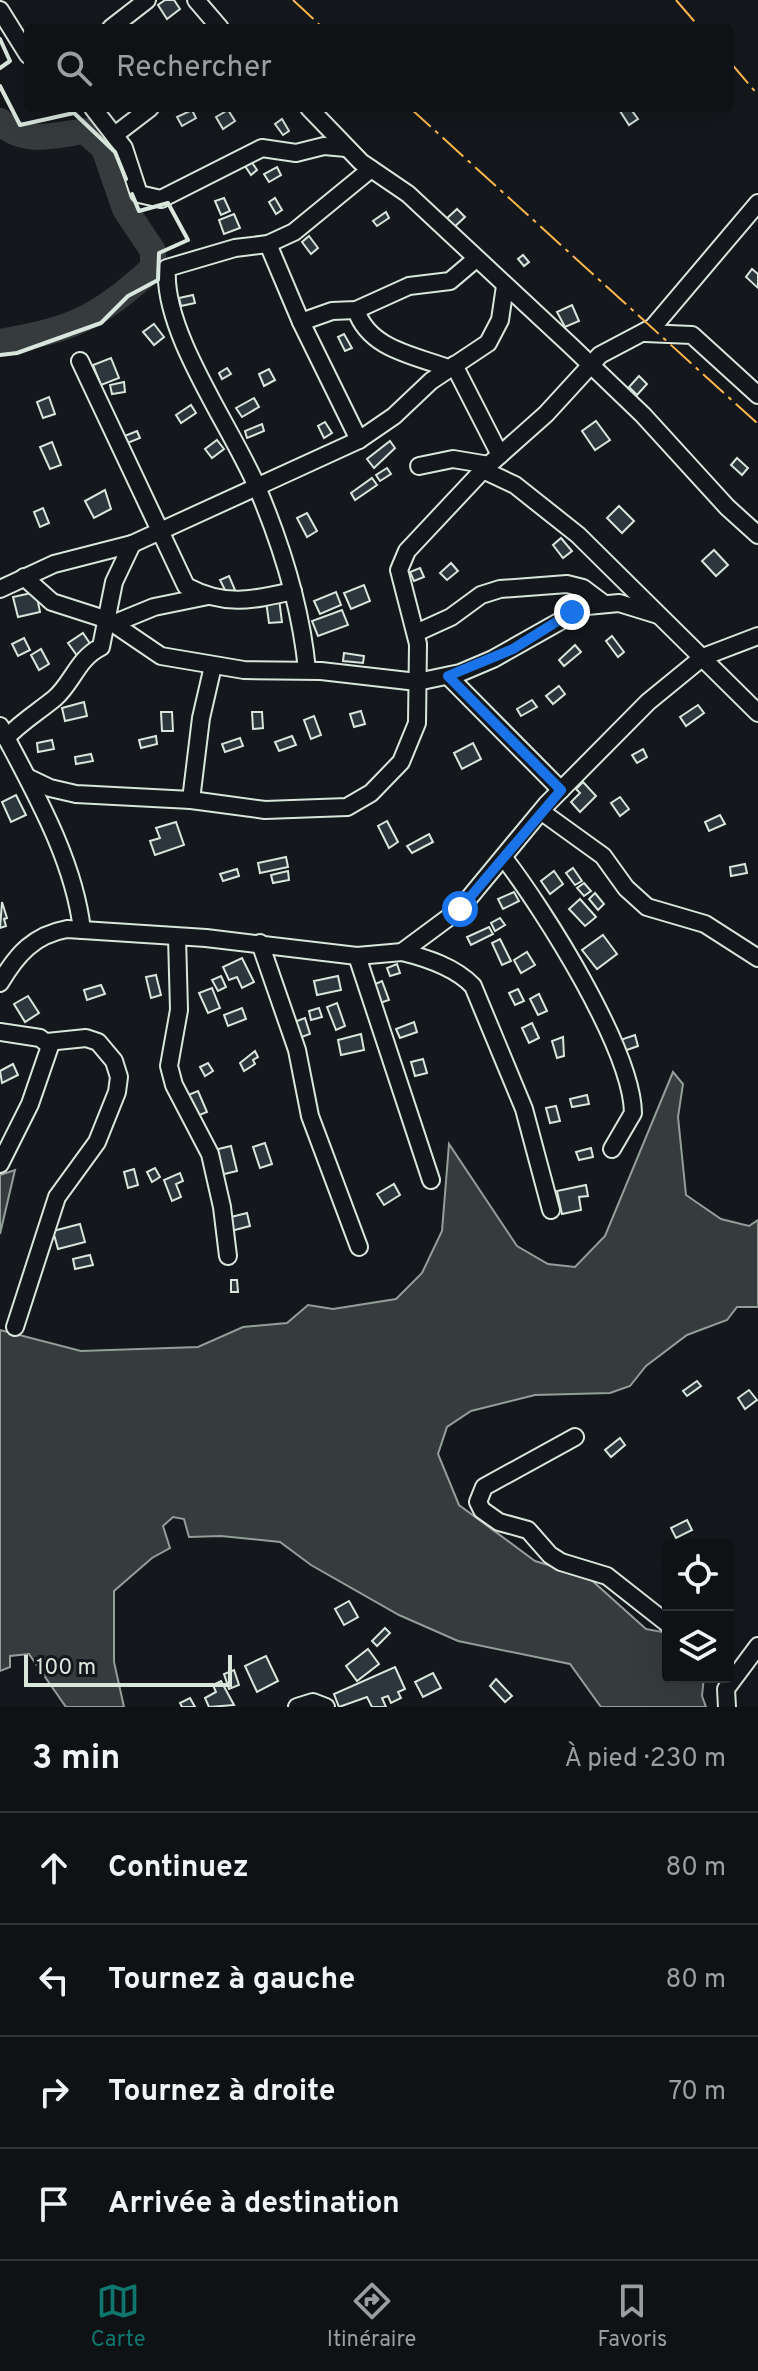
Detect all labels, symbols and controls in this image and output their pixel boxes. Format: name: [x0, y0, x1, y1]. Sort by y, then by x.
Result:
search box: [24, 24, 734, 112]
icon: search: [52, 46, 96, 90]
text: Rechercher: [116, 50, 272, 87]
route end: [554, 594, 590, 630]
route start: [442, 891, 478, 927]
map controls: [662, 1539, 734, 1683]
button: locate: [662, 1539, 734, 1611]
button: layers: [662, 1611, 734, 1683]
scale bar: [24, 1651, 232, 1687]
text: 100 m: [36, 1655, 96, 1682]
text: 3 min: [32, 1738, 120, 1781]
text: À pied · 230 m: [565, 1743, 726, 1776]
icon: ahead: [32, 1846, 76, 1890]
text: Continuez: [108, 1850, 249, 1887]
text: 80 m: [666, 1852, 726, 1885]
icon: left: [32, 1958, 76, 2002]
text: Tournez à gauche: [108, 1962, 355, 1999]
text: 80 m: [666, 1964, 726, 1997]
icon: right: [32, 2070, 76, 2114]
text: Tournez à droite: [108, 2074, 336, 2111]
text: 70 m: [668, 2076, 726, 2109]
icon: arrive: [32, 2182, 76, 2226]
text: Arrivée à destination: [108, 2186, 400, 2223]
tab: Carte: [91, 2279, 146, 2354]
tab: Itinéraire: [327, 2279, 416, 2354]
tab: Favoris: [598, 2279, 667, 2354]

